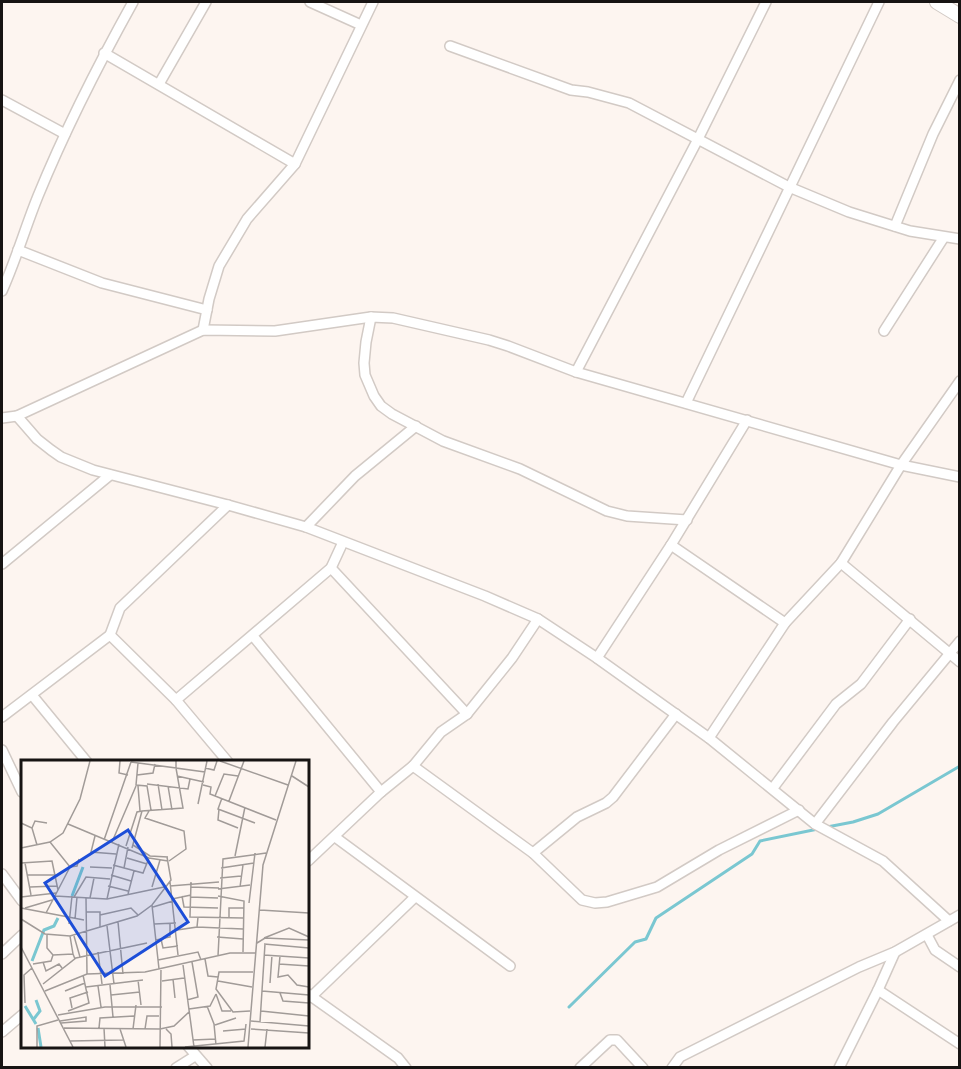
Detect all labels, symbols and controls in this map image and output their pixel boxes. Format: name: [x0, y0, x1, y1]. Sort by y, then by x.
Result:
inset map: [21, 760, 309, 1048]

